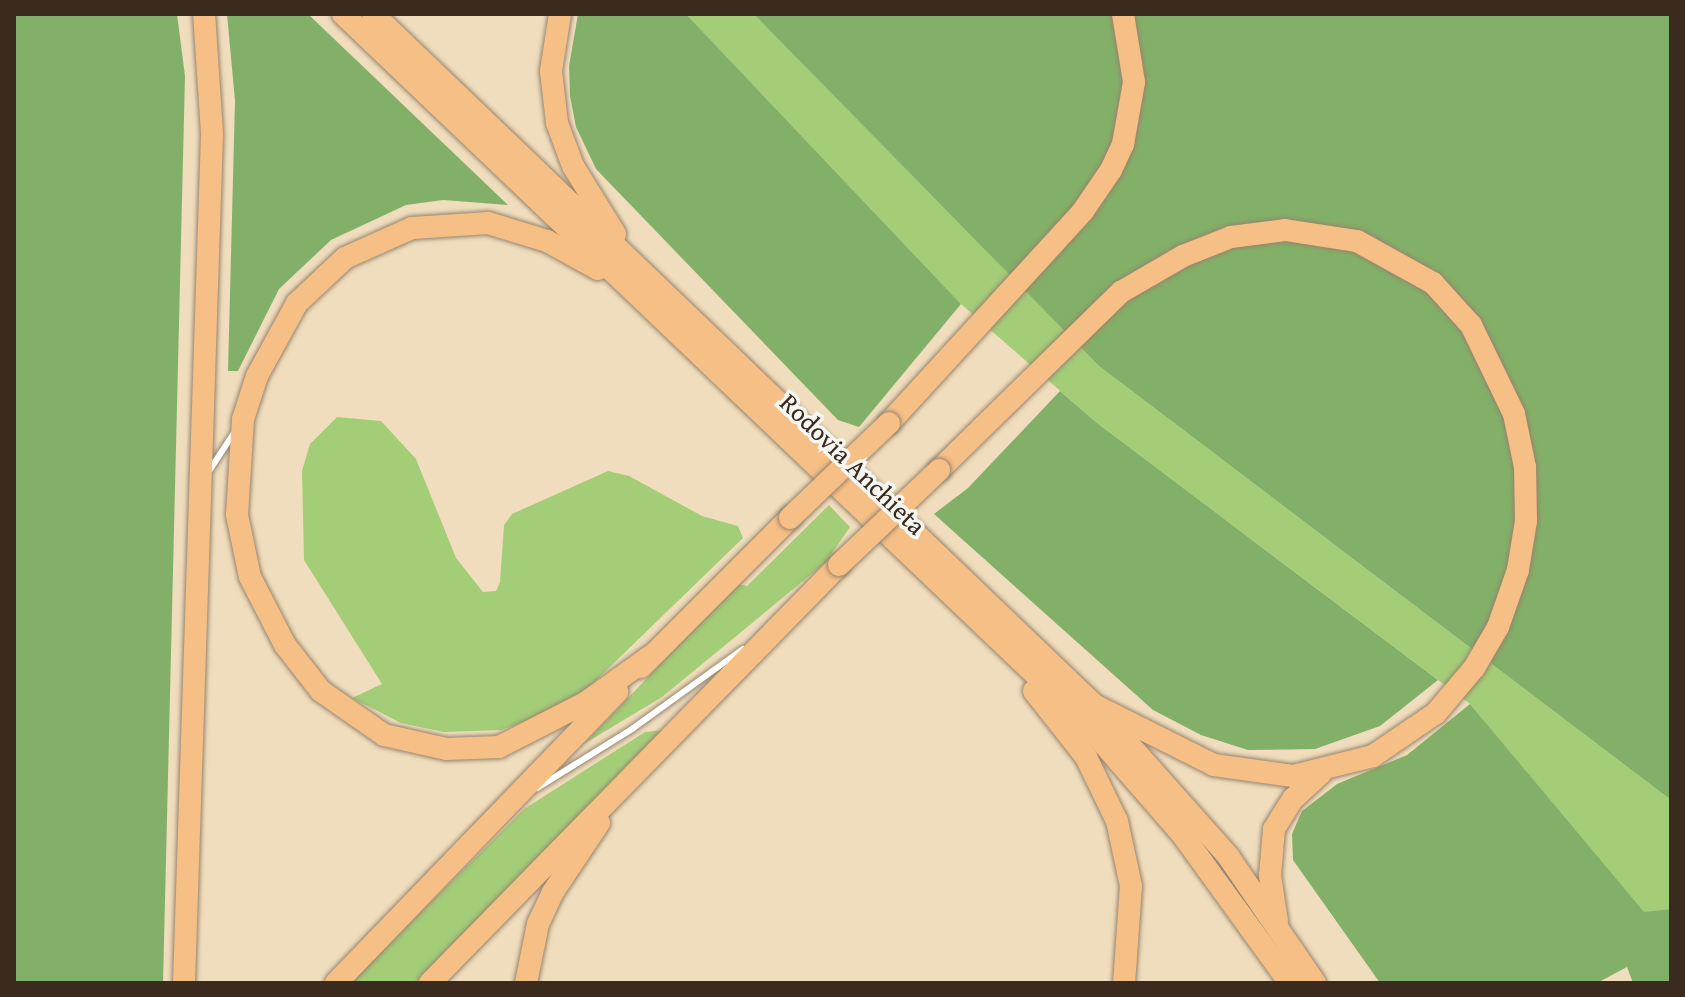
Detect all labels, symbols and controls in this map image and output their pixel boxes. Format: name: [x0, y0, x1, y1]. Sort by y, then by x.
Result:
street label: Rodovia Anchieta: [774, 387, 932, 541]

